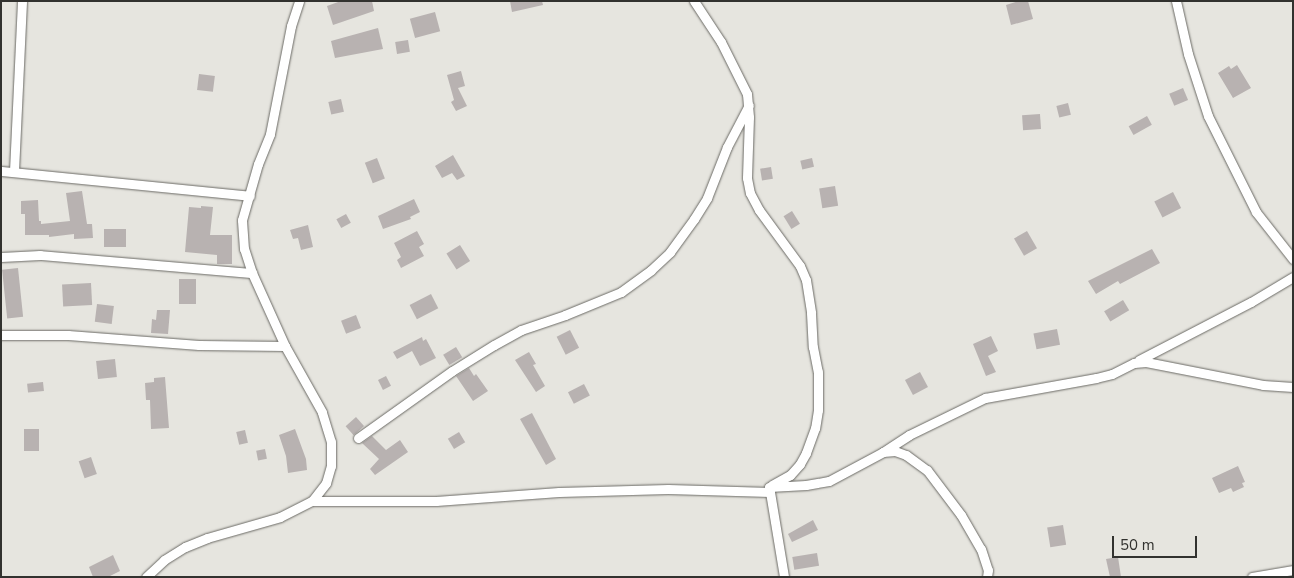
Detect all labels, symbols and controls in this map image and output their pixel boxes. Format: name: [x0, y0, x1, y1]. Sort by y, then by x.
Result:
scale bar: [1114, 526, 1199, 558]
text: 50 m: [1120, 535, 1155, 555]

